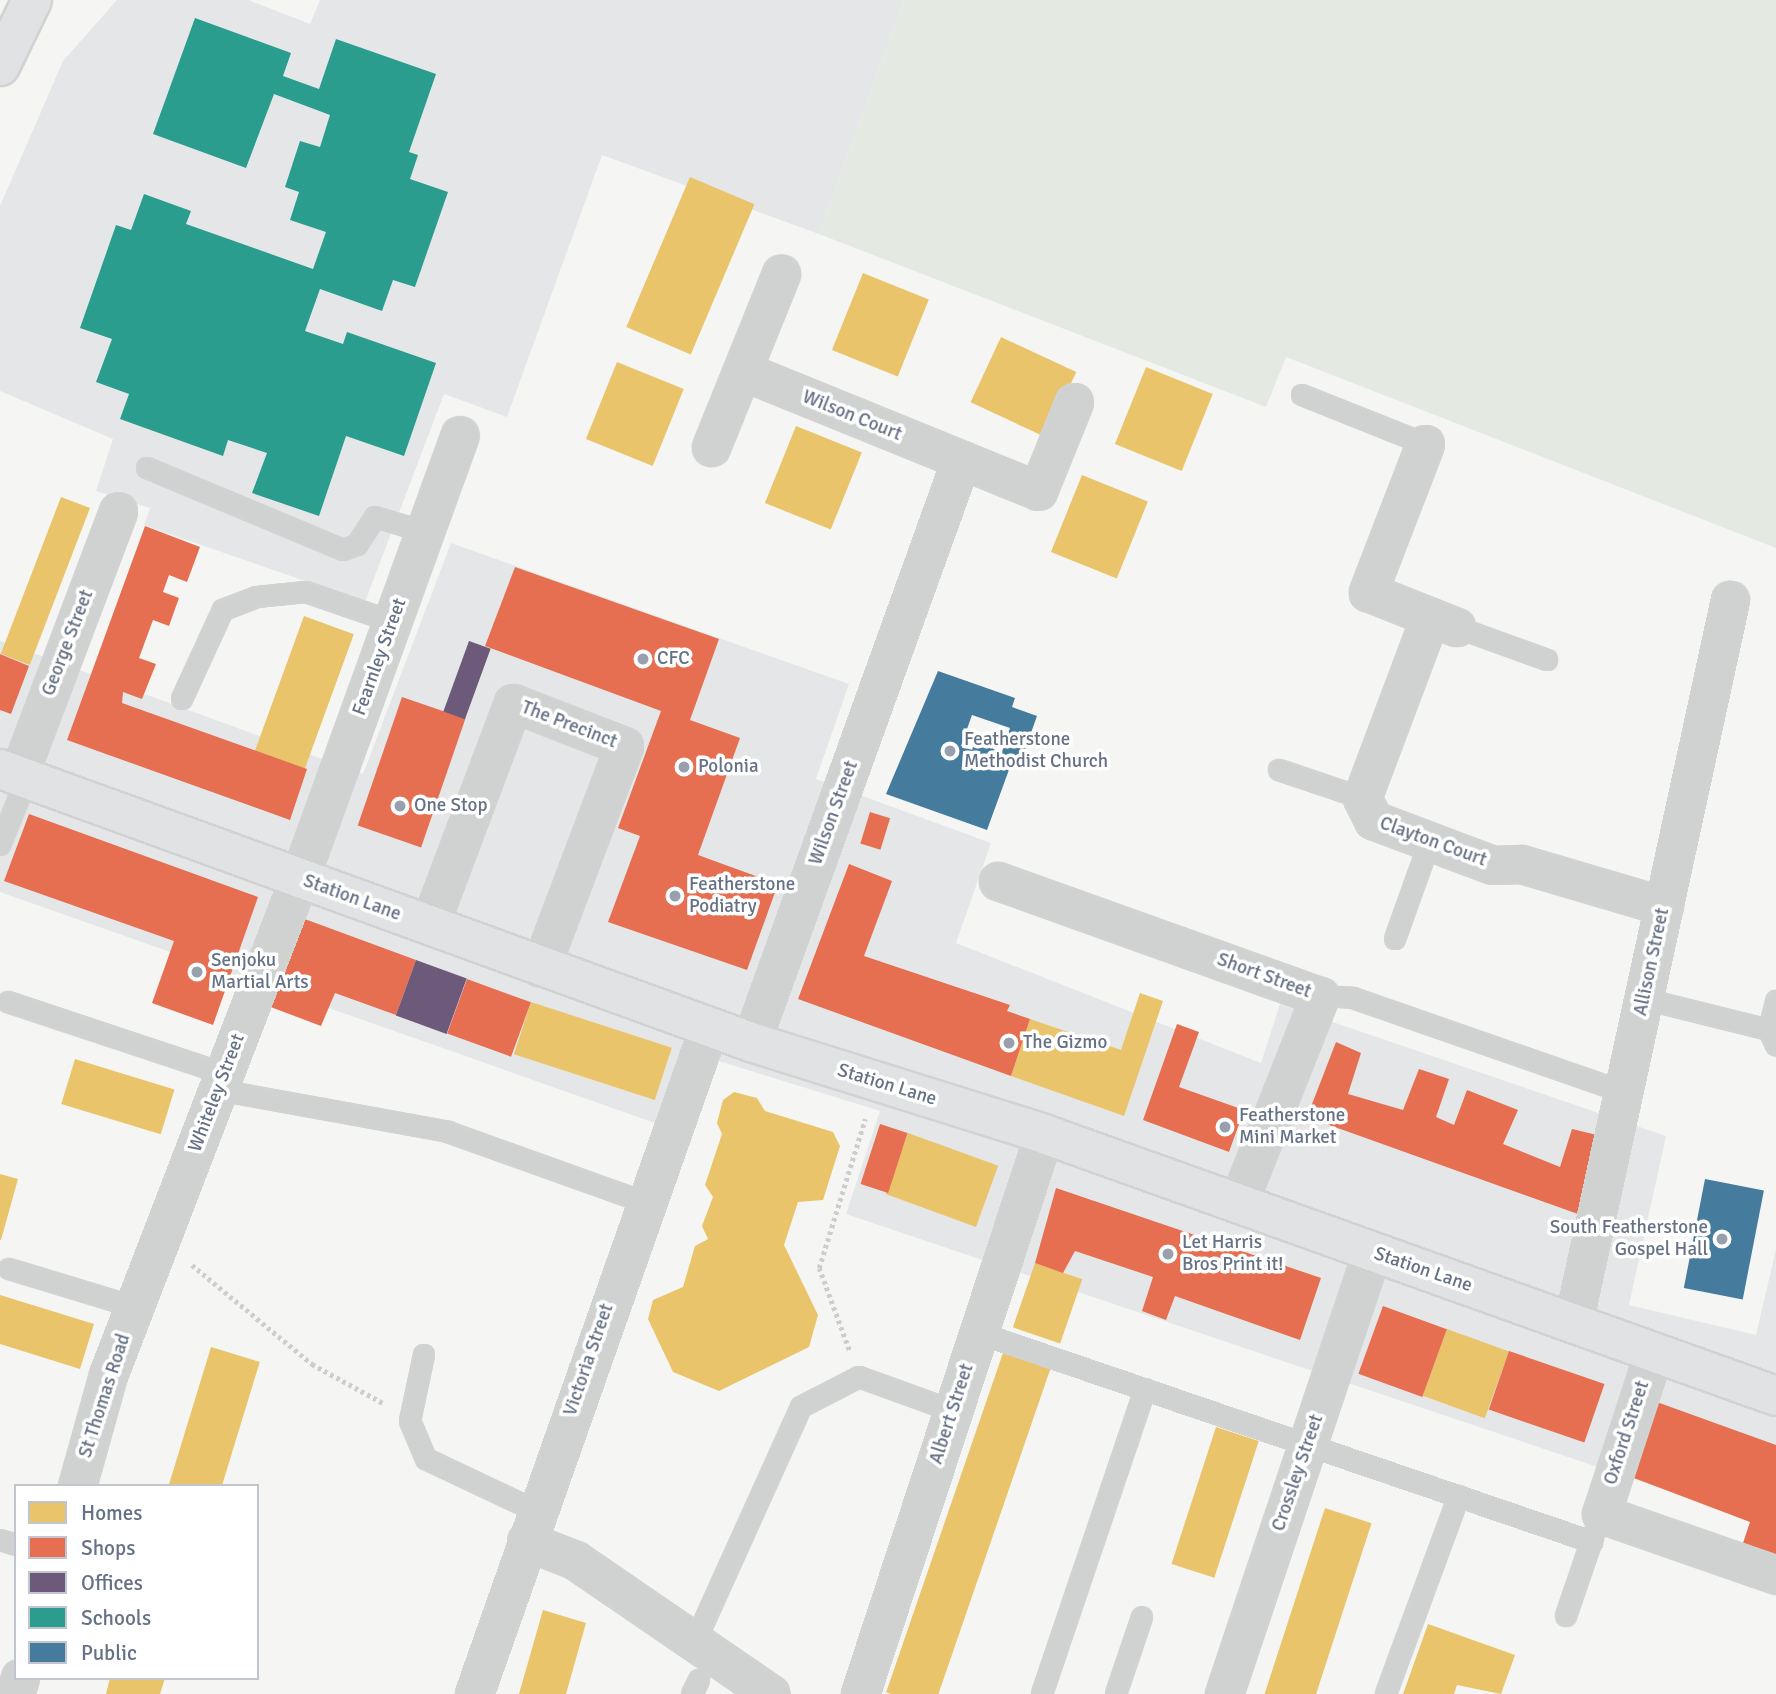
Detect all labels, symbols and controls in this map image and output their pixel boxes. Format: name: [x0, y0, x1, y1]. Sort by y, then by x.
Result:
street label: Wilson Court: [799, 386, 905, 446]
street label: George Street: [37, 587, 99, 699]
street label: Fearnley Street: [348, 595, 412, 719]
place label: CFC: [657, 648, 690, 670]
marker: CFC: [635, 651, 651, 667]
street label: The Precinct: [518, 696, 620, 754]
place label: Featherstone Methodist Church: [964, 729, 1108, 773]
marker: Featherstone Methodist Church: [942, 743, 958, 759]
place label: Polonia: [698, 756, 759, 778]
street label: Wilson Street: [805, 758, 863, 868]
marker: Polonia: [676, 759, 692, 775]
place label: One Stop: [414, 795, 488, 817]
marker: One Stop: [392, 798, 408, 814]
street label: Clayton Court: [1376, 812, 1490, 872]
street label: Station Lane: [300, 870, 404, 926]
place label: Featherstone Podiatry: [689, 874, 795, 918]
marker: Featherstone Podiatry: [667, 888, 683, 904]
street label: Allison Street: [1629, 906, 1675, 1018]
street label: Short Street: [1214, 948, 1314, 1004]
place label: Senjoku Martial Arts: [211, 950, 309, 994]
marker: Senjoku Martial Arts: [189, 964, 205, 980]
street label: Whiteley Street: [184, 1031, 250, 1155]
place label: The Gizmo: [1023, 1032, 1107, 1054]
marker: The Gizmo: [1001, 1035, 1017, 1051]
street label: Station Lane: [835, 1059, 939, 1111]
place label: Featherstone Mini Market: [1239, 1105, 1345, 1149]
marker: Featherstone Mini Market: [1217, 1119, 1233, 1135]
place label: South Featherstone Gospel Hall: [1550, 1217, 1708, 1261]
marker: South Featherstone Gospel Hall: [1714, 1231, 1730, 1247]
place label: Let Harris Bros Print it!: [1182, 1232, 1284, 1276]
street label: Station Lane: [1371, 1243, 1475, 1297]
marker: Let Harris Bros Print it!: [1160, 1246, 1176, 1262]
street label: Victoria Street: [559, 1301, 619, 1419]
street label: St Thomas Road: [74, 1331, 136, 1461]
street label: Albert Street: [925, 1361, 979, 1467]
street label: Oxford Street: [1600, 1378, 1654, 1488]
street label: Crossley Street: [1267, 1412, 1329, 1534]
legend: [14, 1484, 259, 1680]
text: Homes: [81, 1500, 143, 1526]
text: Shops: [81, 1535, 135, 1561]
text: Offices: [81, 1570, 143, 1596]
text: Schools: [81, 1605, 151, 1631]
text: Public: [81, 1640, 137, 1666]

